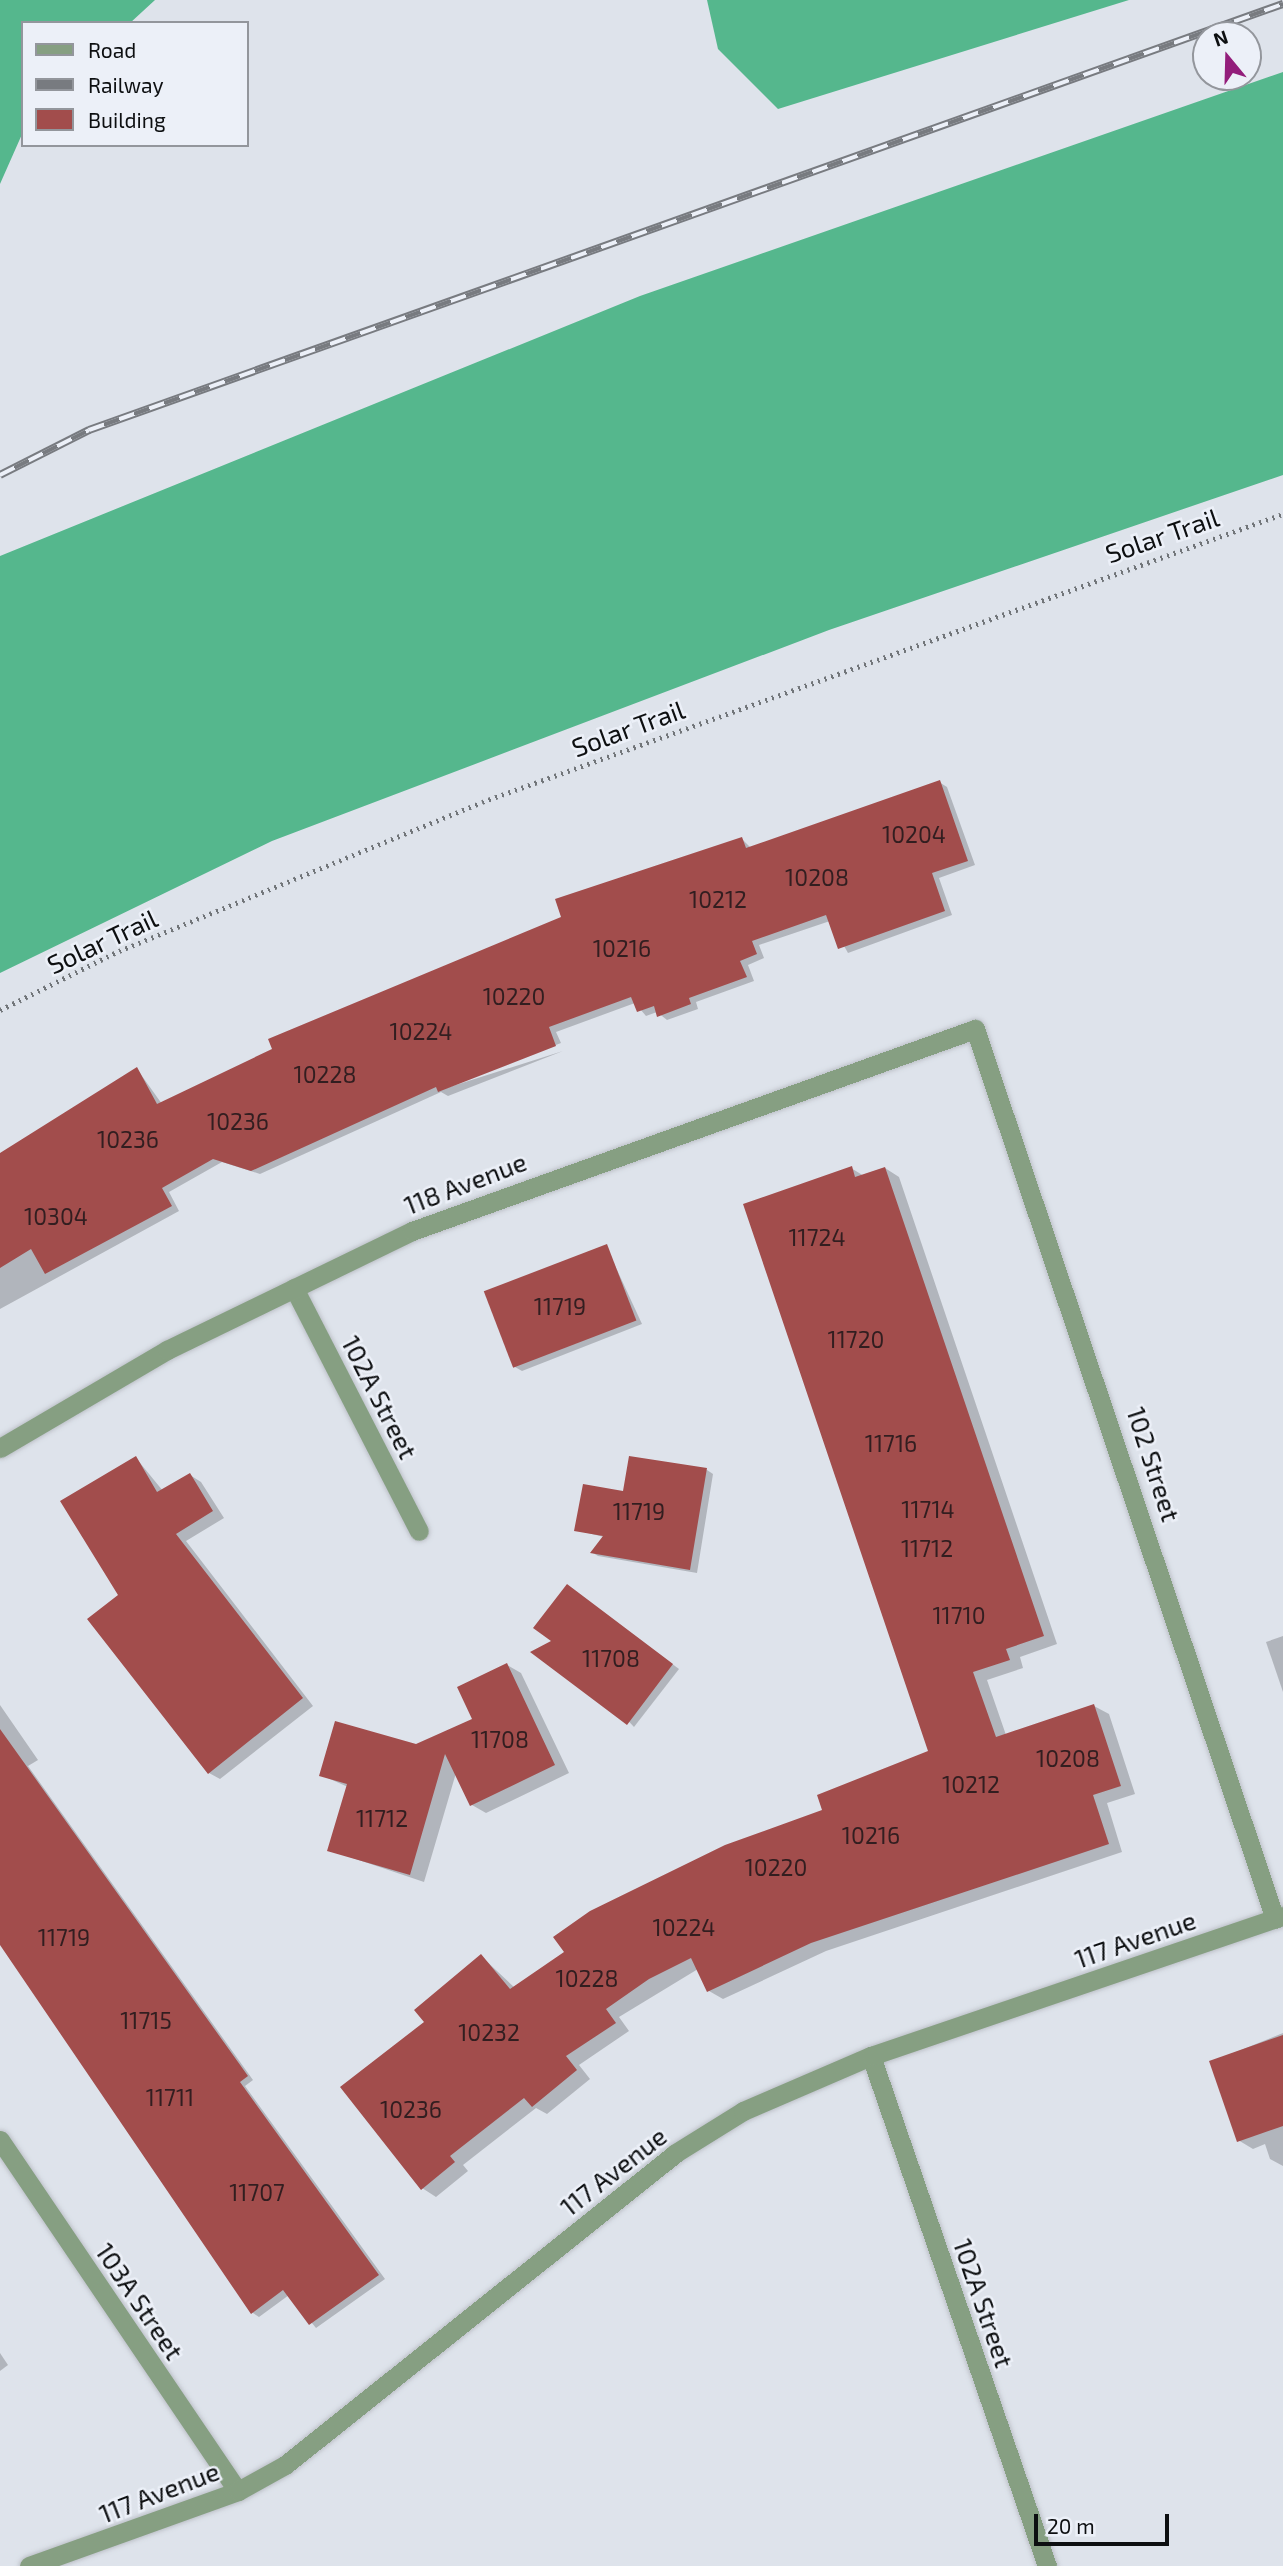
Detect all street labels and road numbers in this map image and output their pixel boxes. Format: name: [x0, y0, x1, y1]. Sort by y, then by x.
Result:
street label: Solar Trail: [1101, 501, 1223, 569]
street label: Solar Trail: [567, 693, 689, 763]
street label: Solar Trail: [41, 902, 163, 980]
street label: 118 Avenue: [399, 1145, 531, 1221]
street label: 102A Street: [335, 1330, 425, 1464]
street label: 102 Street: [1121, 1403, 1187, 1525]
street label: 117 Avenue: [1070, 1904, 1200, 1974]
street label: 117 Avenue: [553, 2120, 673, 2222]
street label: 102A Street: [947, 2234, 1021, 2372]
street label: 103A Street: [89, 2236, 191, 2366]
street label: 117 Avenue: [94, 2455, 224, 2529]

